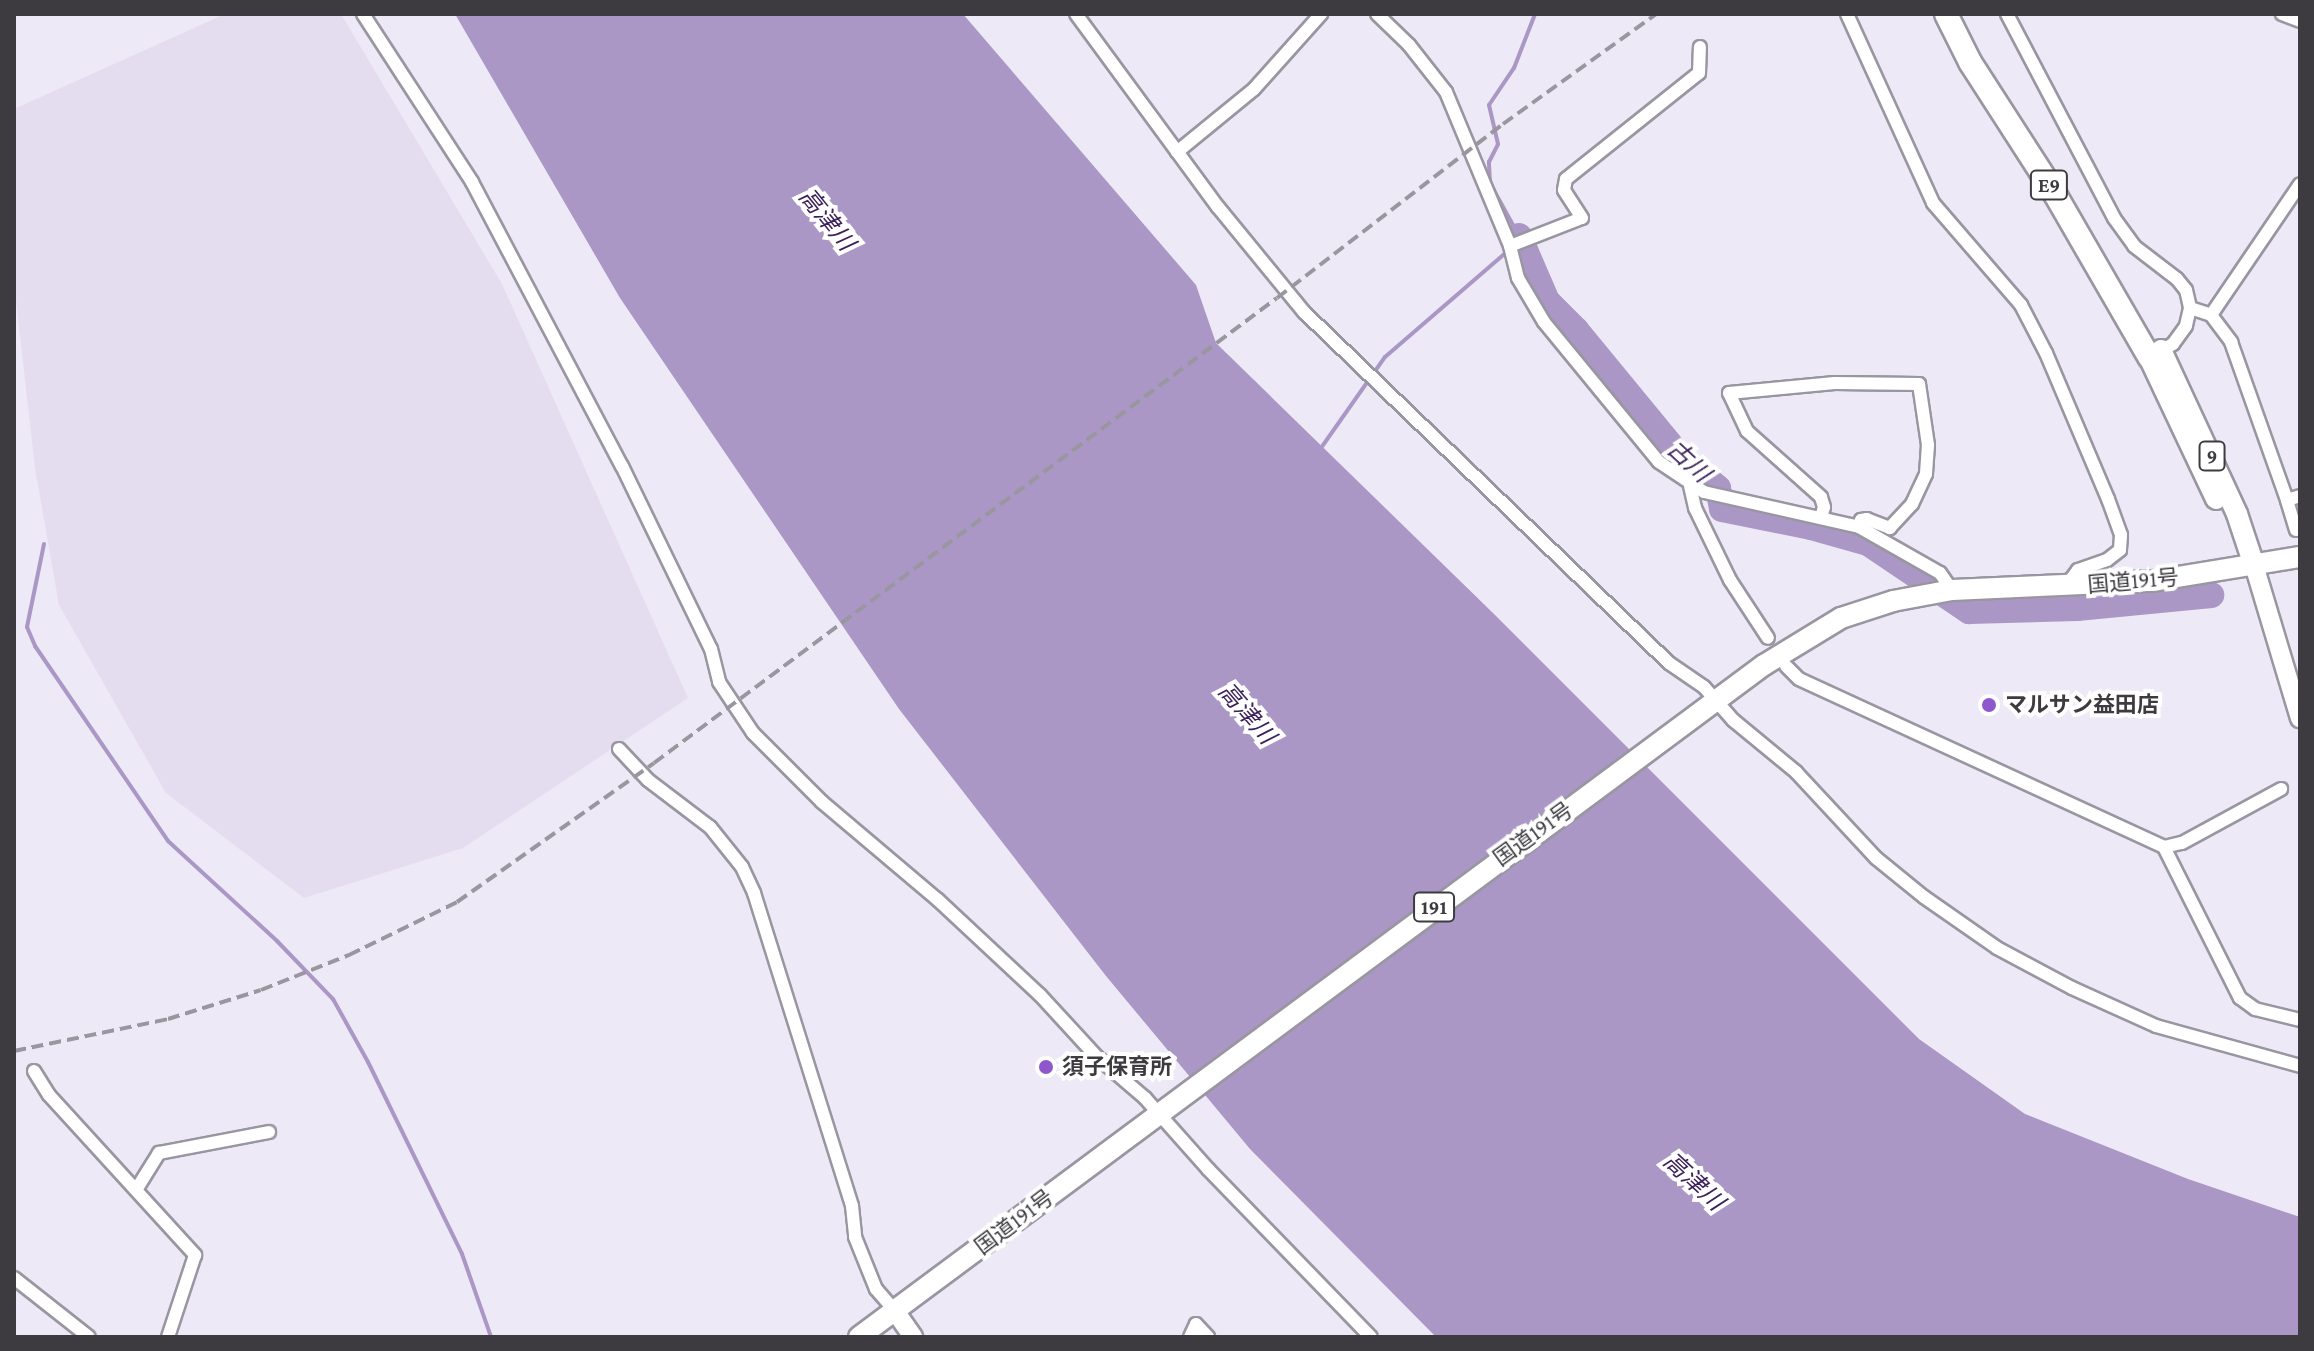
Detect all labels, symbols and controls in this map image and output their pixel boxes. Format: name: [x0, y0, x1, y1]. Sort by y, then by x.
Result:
road number: E9: [2029, 169, 2069, 201]
water label: 高津川: [793, 182, 861, 256]
water label: 古川: [1662, 434, 1716, 488]
road number: 9: [2198, 440, 2226, 472]
street label: 国道191号: [2086, 564, 2180, 598]
water label: 高津川: [1213, 676, 1281, 750]
place label: マルサン益田店: [2005, 692, 2159, 718]
marker: マルサン益田店: [1980, 696, 1998, 714]
street label: 国道191号: [1488, 796, 1578, 872]
road number: 191: [1412, 891, 1456, 923]
place label: 須子保育所: [1062, 1054, 1172, 1080]
marker: 須子保育所: [1037, 1058, 1055, 1076]
water label: 高津川: [1658, 1146, 1730, 1216]
street label: 国道191号: [969, 1184, 1059, 1260]

